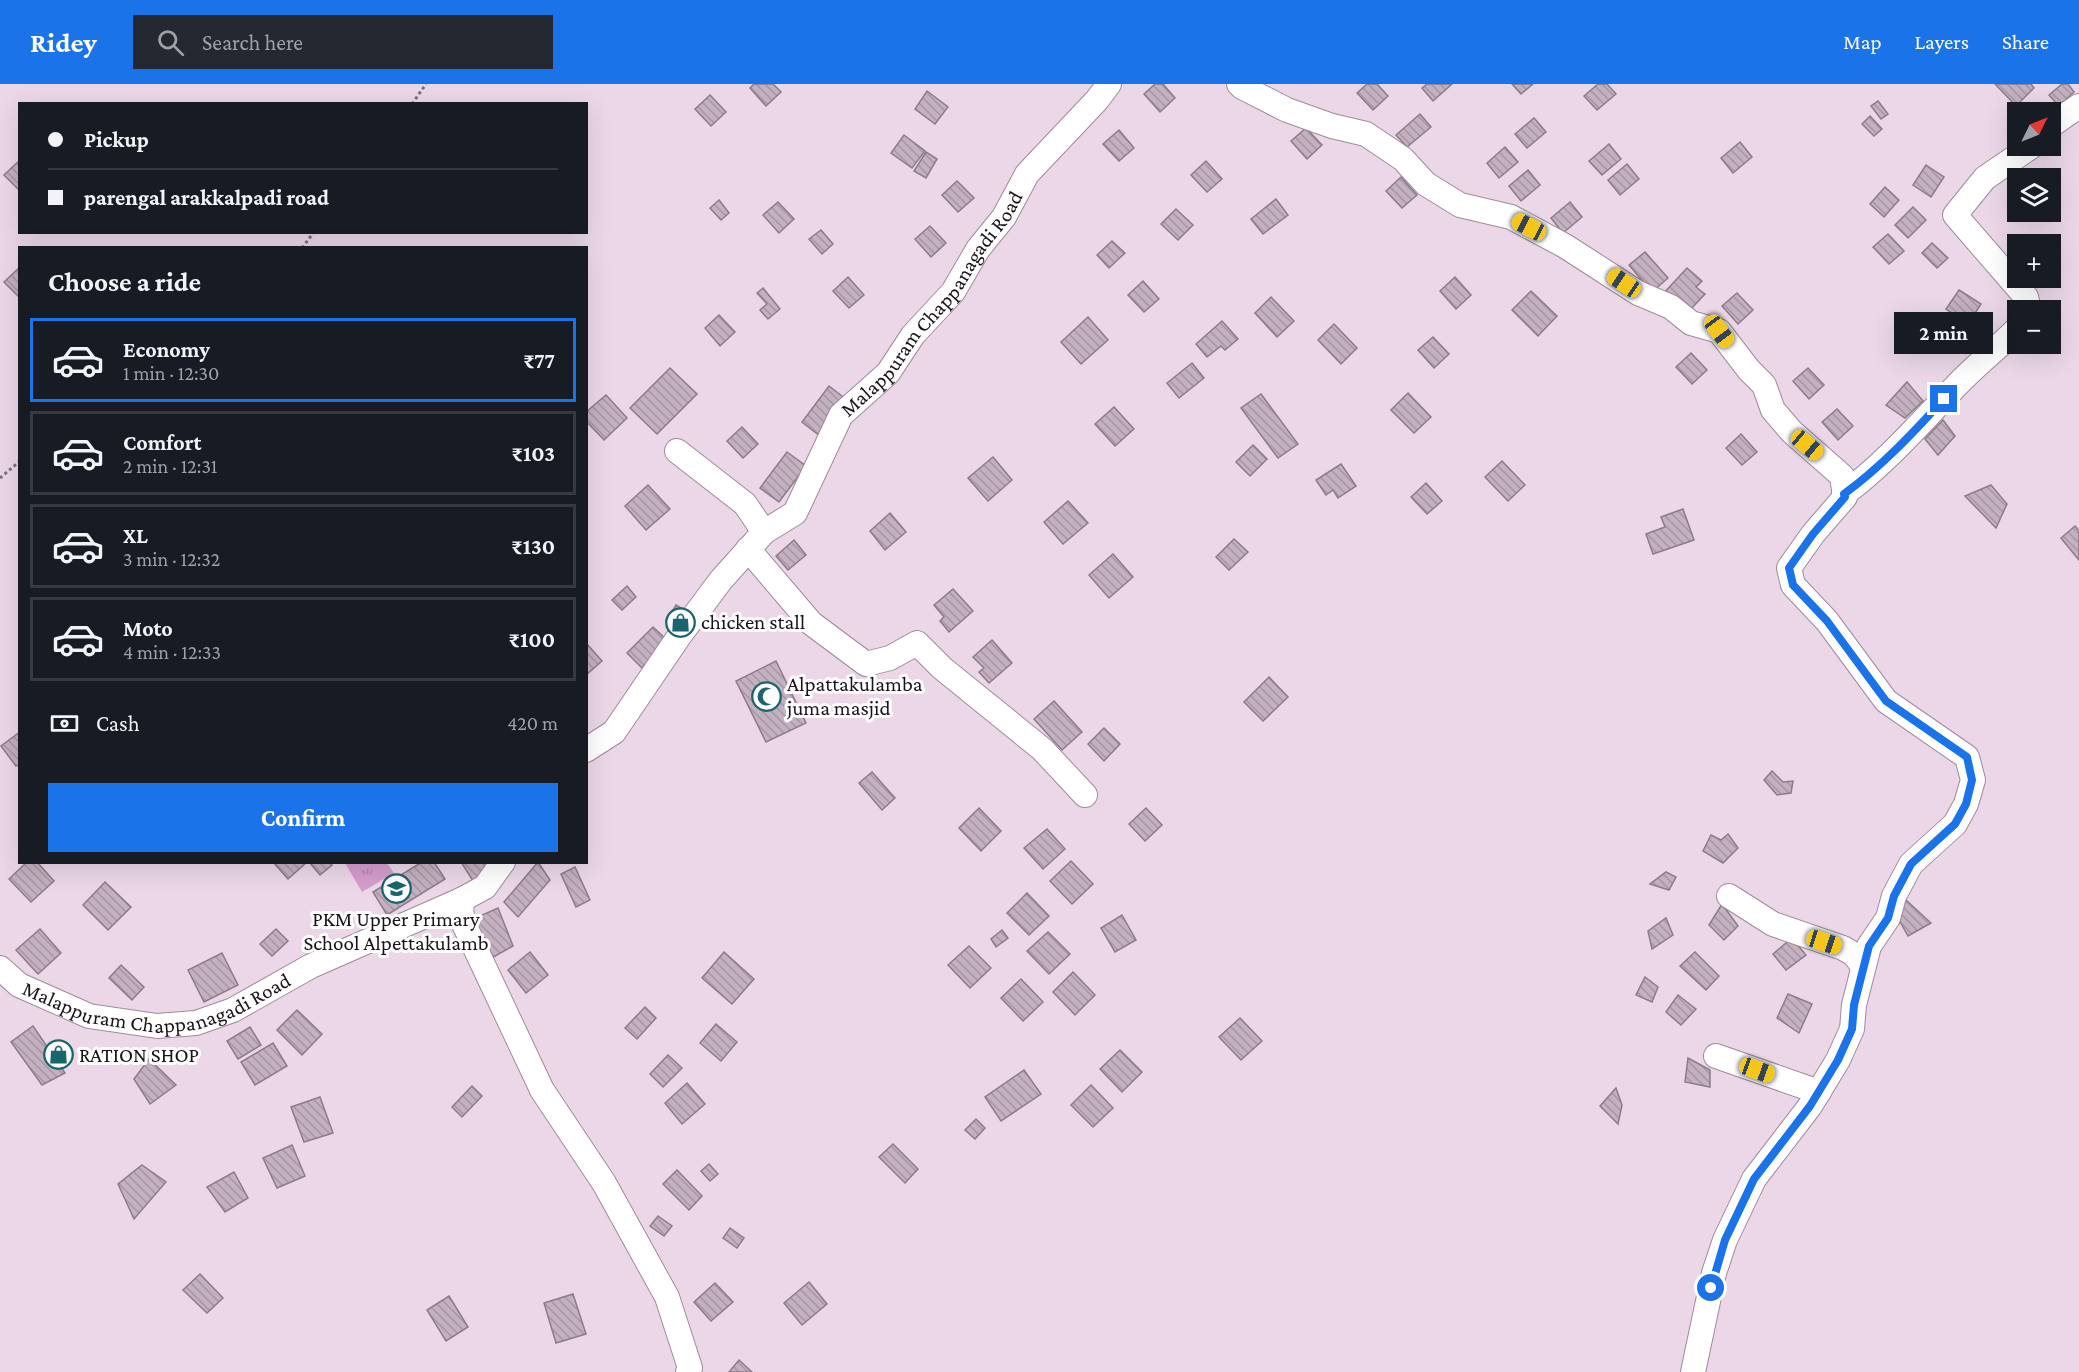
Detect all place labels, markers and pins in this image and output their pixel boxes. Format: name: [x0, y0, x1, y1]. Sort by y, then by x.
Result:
shop icon: chicken stall: [664, 606, 696, 638]
place label: chicken stall: [701, 610, 805, 634]
place label: Alpattakulamba juma masjid: [786, 672, 923, 720]
mosque icon: Alpattakulamba juma masjid: [750, 680, 782, 712]
school or university icon: PKM Upper Primary School Alpettakulamb: [380, 872, 412, 904]
place label: PKM Upper Primary School Alpettakulamb: [303, 907, 489, 955]
shop icon: RATION SHOP: [42, 1039, 74, 1071]
place label: RATION SHOP: [79, 1043, 199, 1067]

